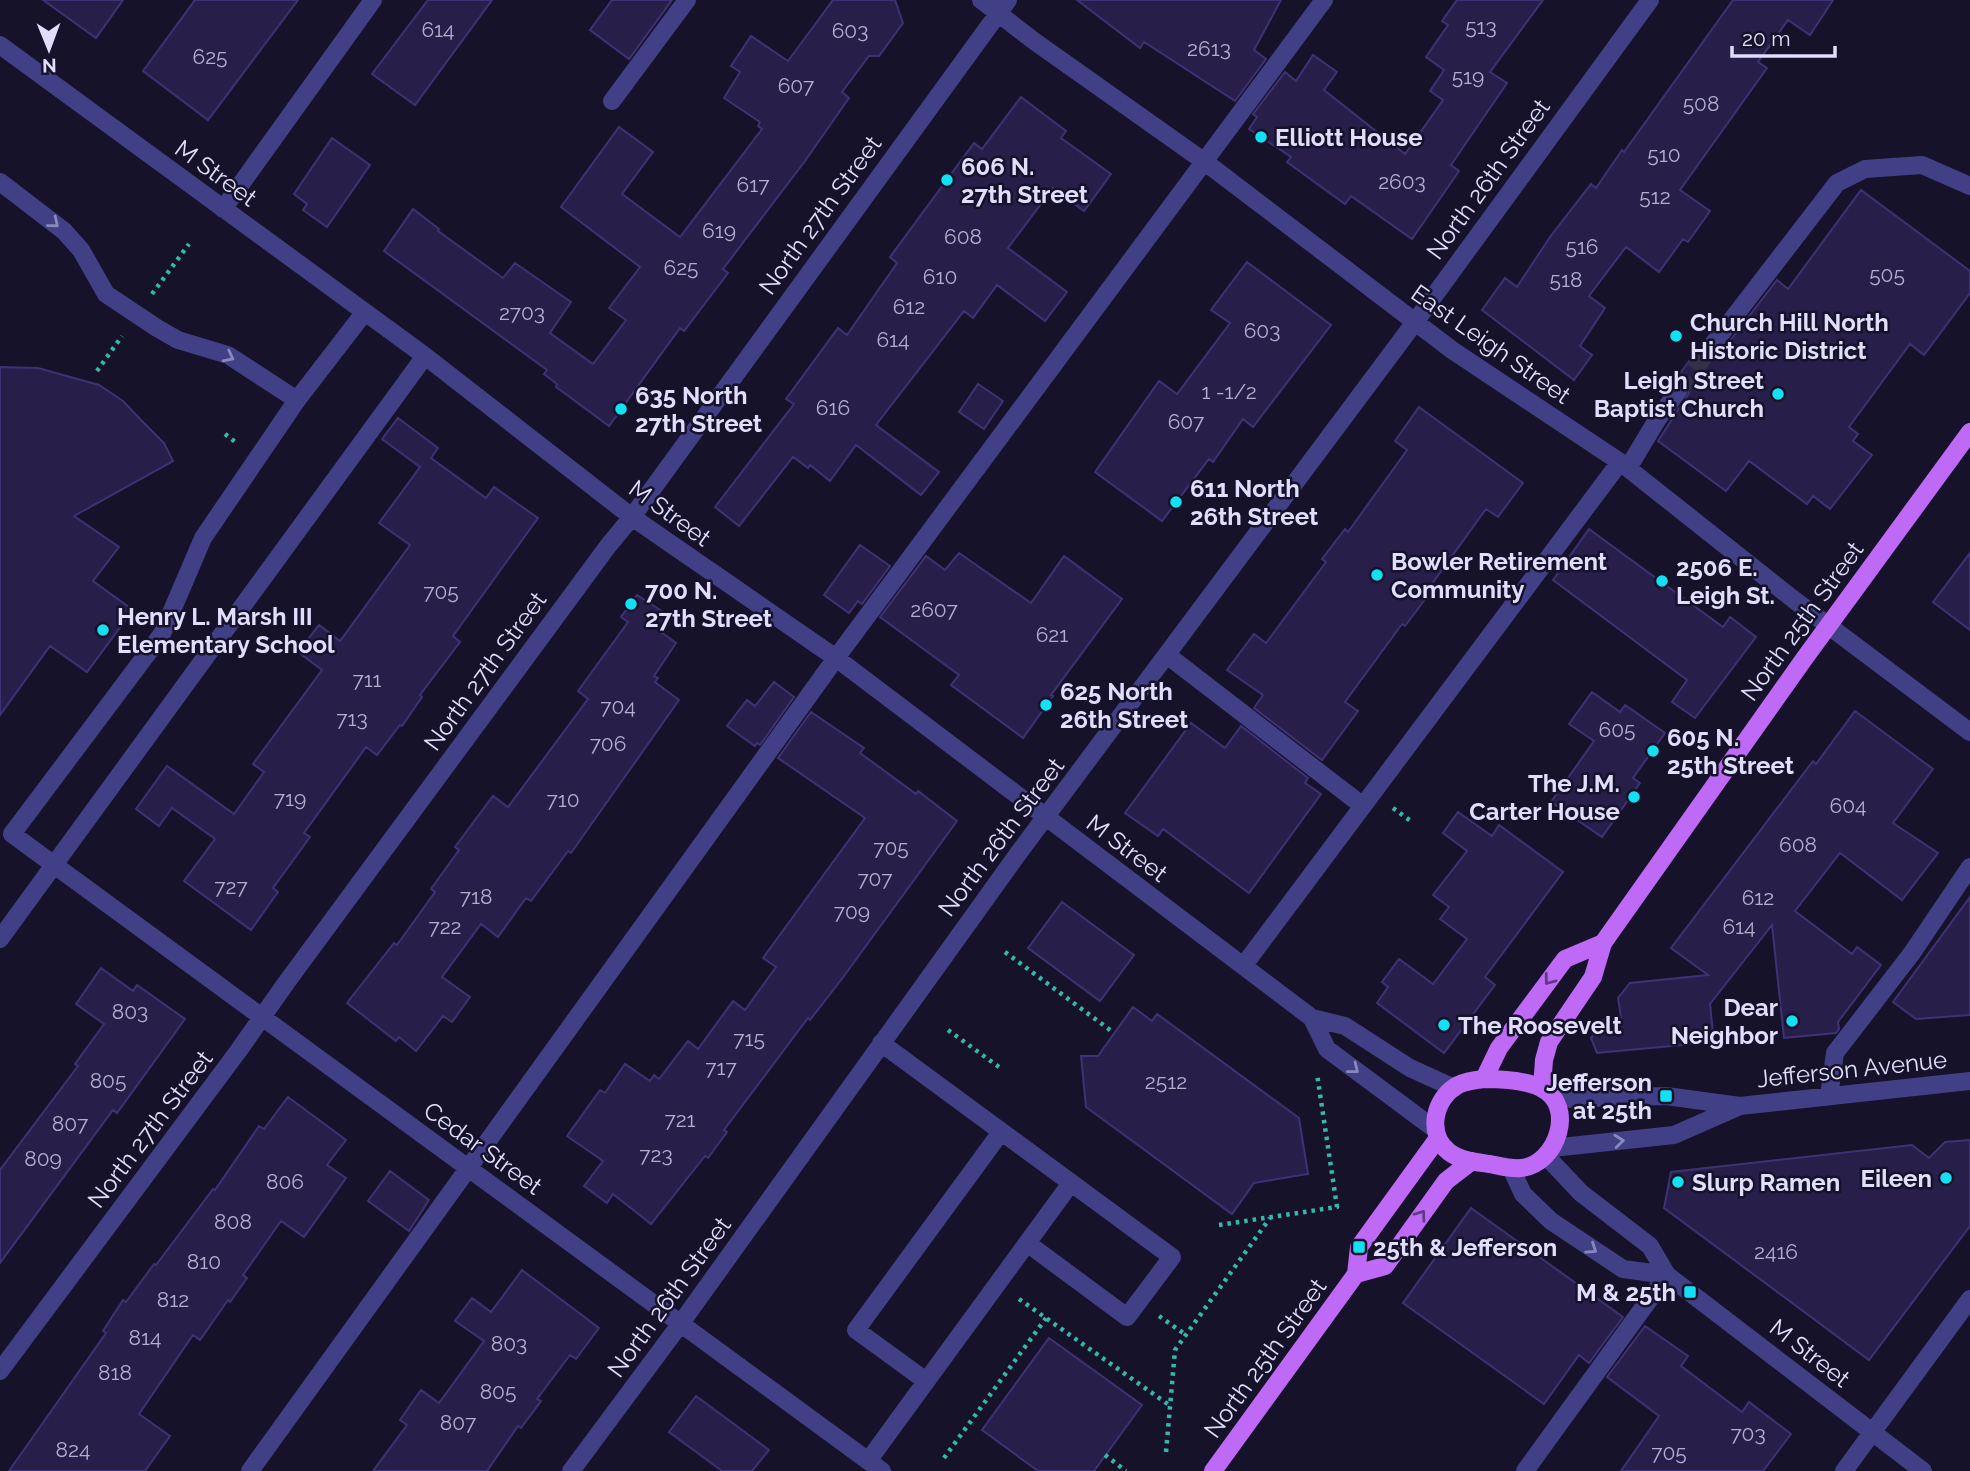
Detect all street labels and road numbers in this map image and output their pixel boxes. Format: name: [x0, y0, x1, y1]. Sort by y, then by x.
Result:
street label: North 26th Street: [1420, 93, 1556, 265]
street label: North 27th Street: [753, 130, 887, 300]
street label: M Street: [170, 134, 262, 212]
street label: East Leigh Street: [1406, 278, 1576, 410]
street label: M Street: [624, 474, 716, 552]
street label: North 25th Street: [1735, 536, 1869, 706]
street label: North 27th Street: [418, 586, 552, 756]
street label: North 26th Street: [932, 752, 1070, 922]
street label: M Street: [1081, 808, 1173, 888]
street label: North 27th Street: [81, 1045, 219, 1213]
street label: Jefferson Avenue: [1756, 1045, 1948, 1093]
street label: Cedar Street: [418, 1095, 548, 1201]
street label: North 26th Street: [601, 1211, 737, 1383]
street label: North 25th Street: [1198, 1273, 1332, 1443]
street label: M Street: [1764, 1313, 1856, 1393]

